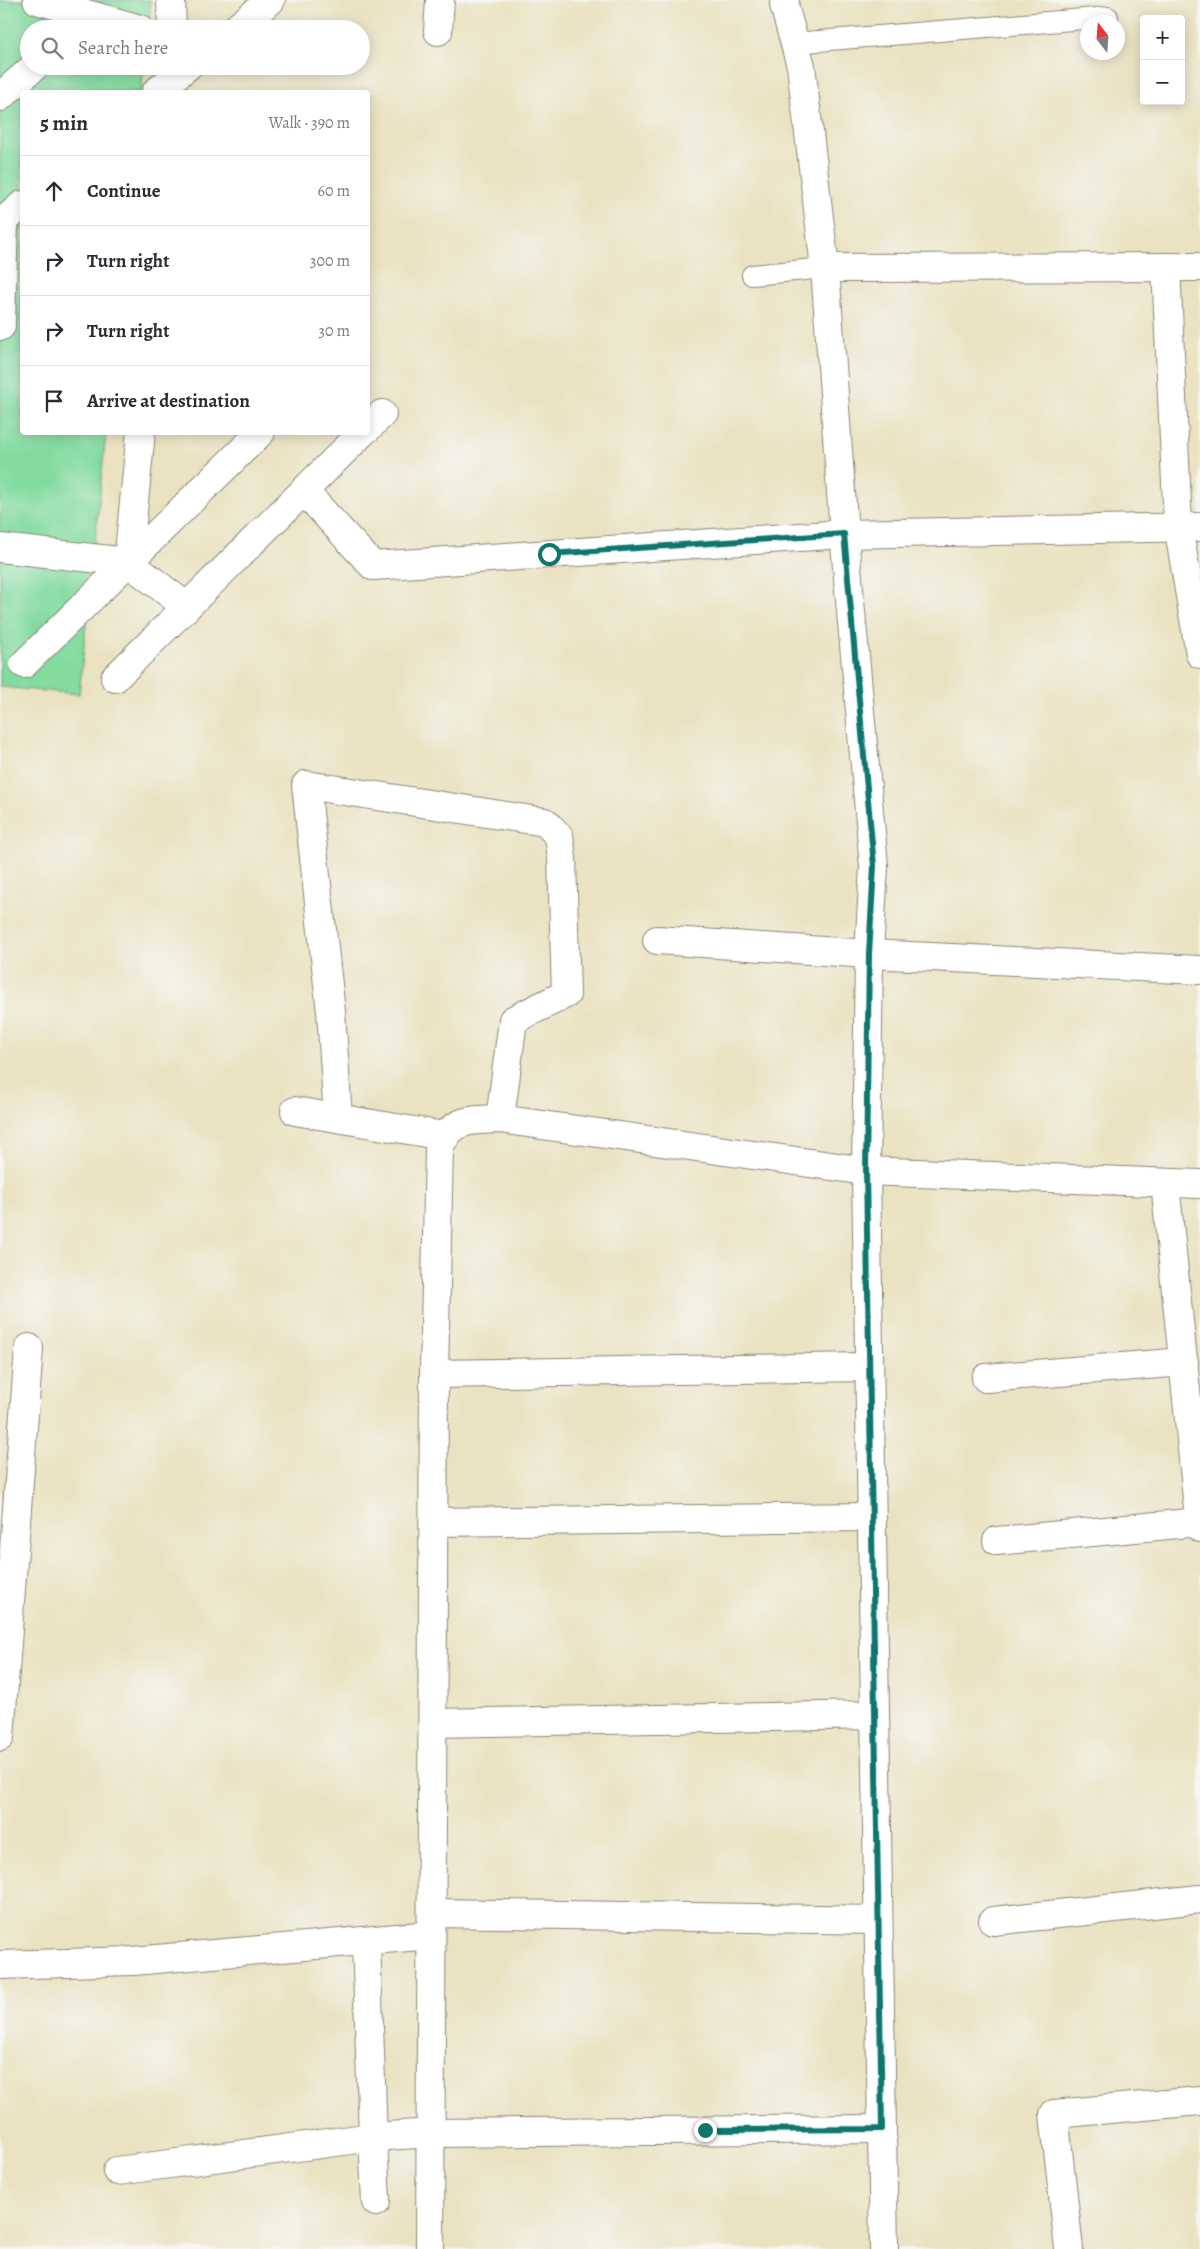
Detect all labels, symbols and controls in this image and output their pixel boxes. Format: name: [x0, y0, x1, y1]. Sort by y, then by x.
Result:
north arrow: [1080, 15, 1125, 60]
map controls: [1140, 15, 1185, 105]
button: +: [1140, 15, 1185, 60]
search box: [20, 20, 370, 75]
icon: search: [38, 34, 66, 62]
text: Search here: [78, 35, 168, 61]
button: −: [1140, 60, 1185, 105]
text: 5 min: [40, 109, 88, 137]
text: Walk · 390 m: [269, 112, 350, 134]
icon: ahead: [40, 177, 68, 205]
text: Continue: [87, 178, 161, 204]
text: 60 m: [318, 180, 350, 202]
icon: right: [40, 247, 68, 275]
text: Turn right: [87, 248, 169, 274]
text: 300 m: [310, 250, 350, 272]
icon: right: [40, 317, 68, 345]
text: Turn right: [87, 318, 169, 344]
text: 30 m: [318, 320, 350, 342]
icon: arrive: [40, 387, 68, 415]
text: Arrive at destination: [87, 388, 250, 414]
route start: [538, 543, 561, 566]
route end: [694, 2119, 717, 2142]

